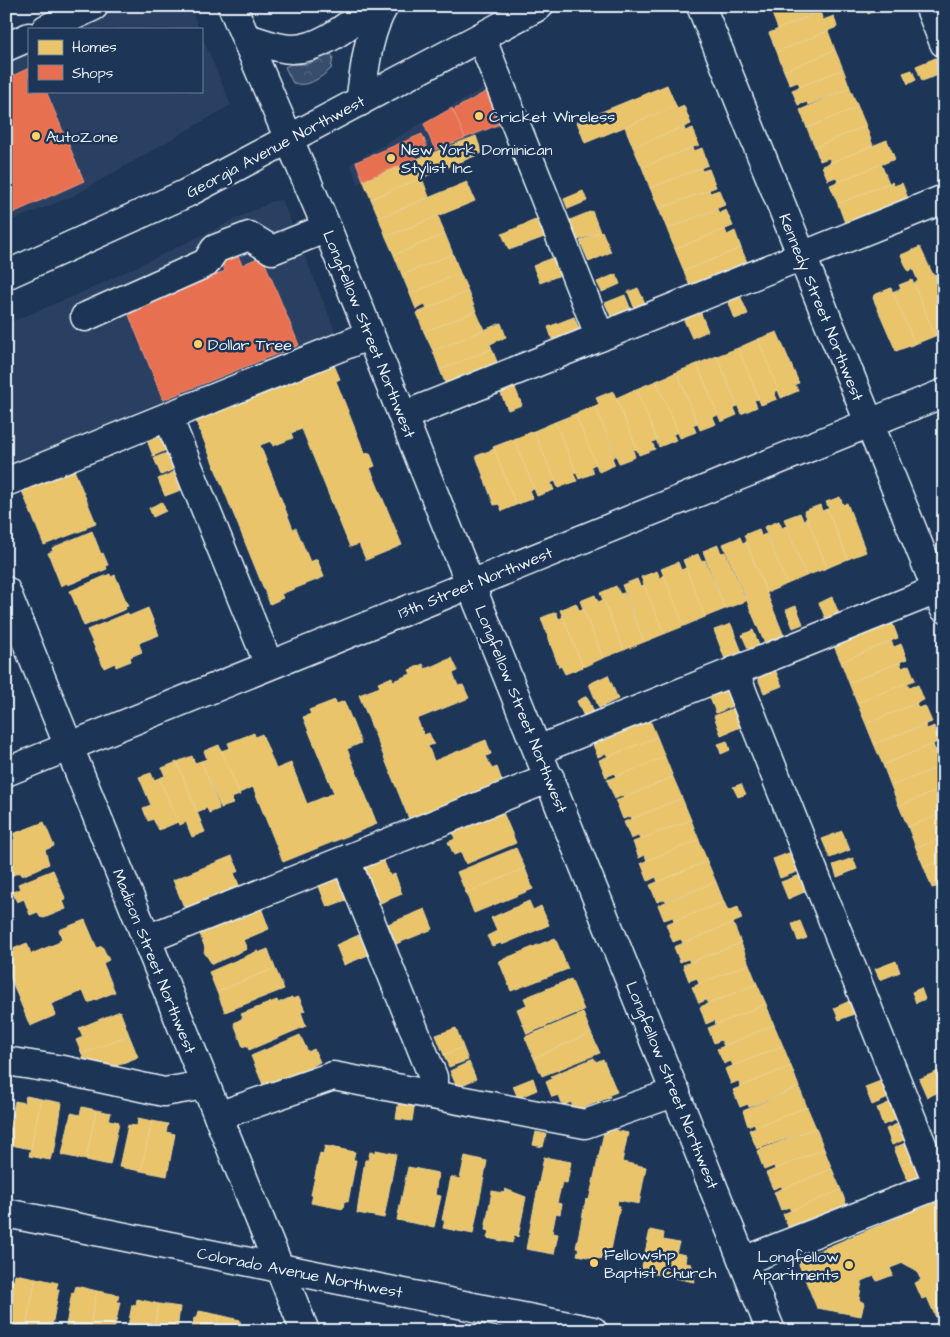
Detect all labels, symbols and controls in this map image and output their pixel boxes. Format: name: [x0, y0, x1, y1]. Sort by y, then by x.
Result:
legend: [28, 28, 202, 92]
text: Homes: [72, 37, 117, 58]
text: Shops: [72, 63, 114, 84]
street label: Georgia Avenue Northwest: [182, 90, 370, 204]
place label: Cricket Wireless: [489, 106, 615, 128]
marker: Cricket Wireless: [473, 110, 485, 122]
place label: AutoZone: [46, 126, 118, 148]
marker: AutoZone: [30, 130, 42, 142]
place label: New York Dominican Stylist Inc: [401, 139, 553, 180]
marker: New York Dominican Stylist Inc: [385, 152, 397, 164]
street label: Kennedy Street Northwest: [772, 210, 869, 405]
street label: Longfellow Street Northwest: [316, 227, 421, 442]
place label: Dollar Tree: [208, 334, 292, 356]
marker: Dollar Tree: [192, 338, 204, 350]
street label: 13th Street Northwest: [395, 542, 557, 624]
street label: Longfellow Street Northwest: [468, 602, 573, 817]
street label: Madison Street Northwest: [107, 866, 201, 1058]
street label: Longfellow Street Northwest: [619, 978, 724, 1193]
street label: Colorado Avenue Northwest: [195, 1242, 405, 1304]
place label: Fellowshp Baptist Church: [604, 1244, 717, 1284]
place label: Longfellow Apartments: [753, 1246, 839, 1286]
marker: Fellowshp Baptist Church: [588, 1257, 600, 1269]
marker: Longfellow Apartments: [843, 1259, 855, 1271]

